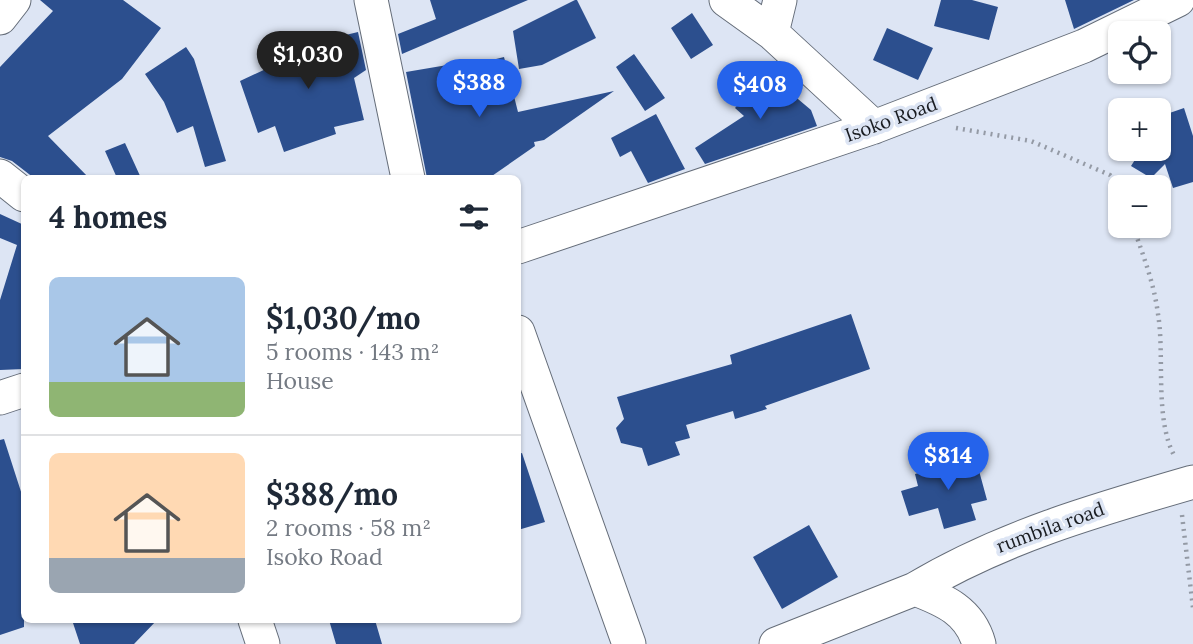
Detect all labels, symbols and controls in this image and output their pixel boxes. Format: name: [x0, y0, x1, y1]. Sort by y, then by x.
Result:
map controls: [1108, 21, 1171, 238]
button: locate: [1108, 21, 1171, 84]
pin: $1,030: [251, 32, 365, 91]
text: $1,030: [273, 39, 343, 68]
pin: $388: [438, 60, 520, 119]
pin: $408: [719, 61, 801, 121]
text: $388: [453, 67, 505, 96]
text: $408: [733, 69, 787, 98]
street label: Isoko Road: [842, 91, 940, 147]
button: +: [1108, 98, 1171, 161]
button: −: [1108, 175, 1171, 238]
text: 4 homes: [49, 198, 167, 236]
icon: filters: [455, 198, 493, 236]
text: $1,030/mo: [266, 299, 421, 337]
icon: home: [105, 305, 189, 389]
text: 5 rooms · 143 m²: [266, 337, 439, 366]
text: House: [266, 366, 334, 395]
pin: $814: [907, 433, 989, 492]
text: $814: [924, 440, 972, 469]
text: $388/mo: [266, 475, 398, 513]
icon: home: [105, 481, 189, 565]
street label: rumbila road: [993, 496, 1107, 558]
text: 2 rooms · 58 m²: [266, 513, 431, 542]
text: Isoko Road: [266, 542, 383, 571]

